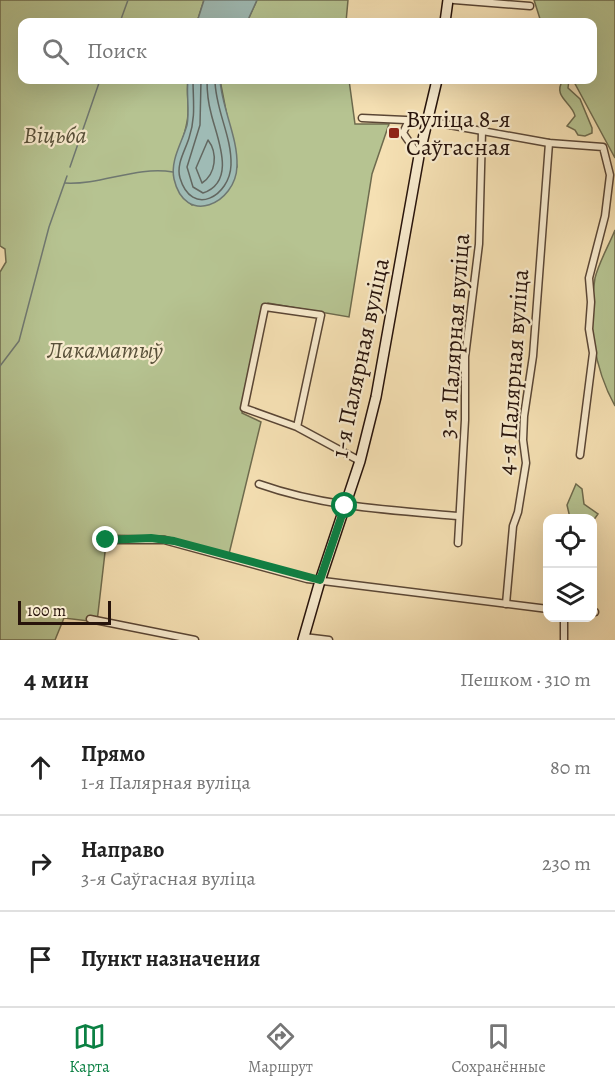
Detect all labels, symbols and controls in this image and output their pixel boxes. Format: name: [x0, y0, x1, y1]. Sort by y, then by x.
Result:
search box: [18, 18, 597, 84]
icon: search: [39, 35, 72, 68]
text: Поиск: [87, 36, 147, 66]
place label: Вуліца 8-я Саўгасная: [406, 103, 511, 163]
park label: Віцьба: [23, 119, 87, 151]
marker: Вуліца 8-я Саўгасная: [387, 126, 401, 140]
street label: 3-я Палярная вуліца: [431, 232, 477, 440]
street label: 1-я Палярная вуліца: [323, 255, 397, 461]
street label: 4-я Палярная вуліца: [490, 268, 536, 476]
park label: Лакаматыў: [46, 334, 163, 366]
route start: [331, 492, 357, 518]
map controls: [543, 514, 597, 622]
button: locate: [543, 514, 597, 568]
route end: [92, 526, 118, 552]
button: layers: [543, 568, 597, 622]
scale bar: [18, 598, 111, 626]
text: 100 m: [27, 600, 66, 622]
text: 4 мин: [24, 662, 89, 697]
text: Пешком · 310 m: [460, 666, 591, 693]
text: Прямо: [81, 739, 145, 769]
icon: ahead: [24, 751, 57, 784]
text: 80 m: [550, 754, 591, 781]
text: 1-я Палярная вуліца: [81, 769, 251, 796]
text: Направо: [81, 835, 164, 865]
icon: right: [24, 847, 57, 880]
text: 230 m: [542, 850, 591, 877]
text: 3-я Саўгасная вуліца: [81, 865, 256, 892]
icon: arrive: [24, 943, 57, 976]
text: Пункт назначения: [81, 944, 260, 974]
tab: Карта: [69, 1020, 110, 1078]
tab: Маршрут: [248, 1020, 313, 1078]
tab: Сохранённые: [451, 1020, 546, 1078]

